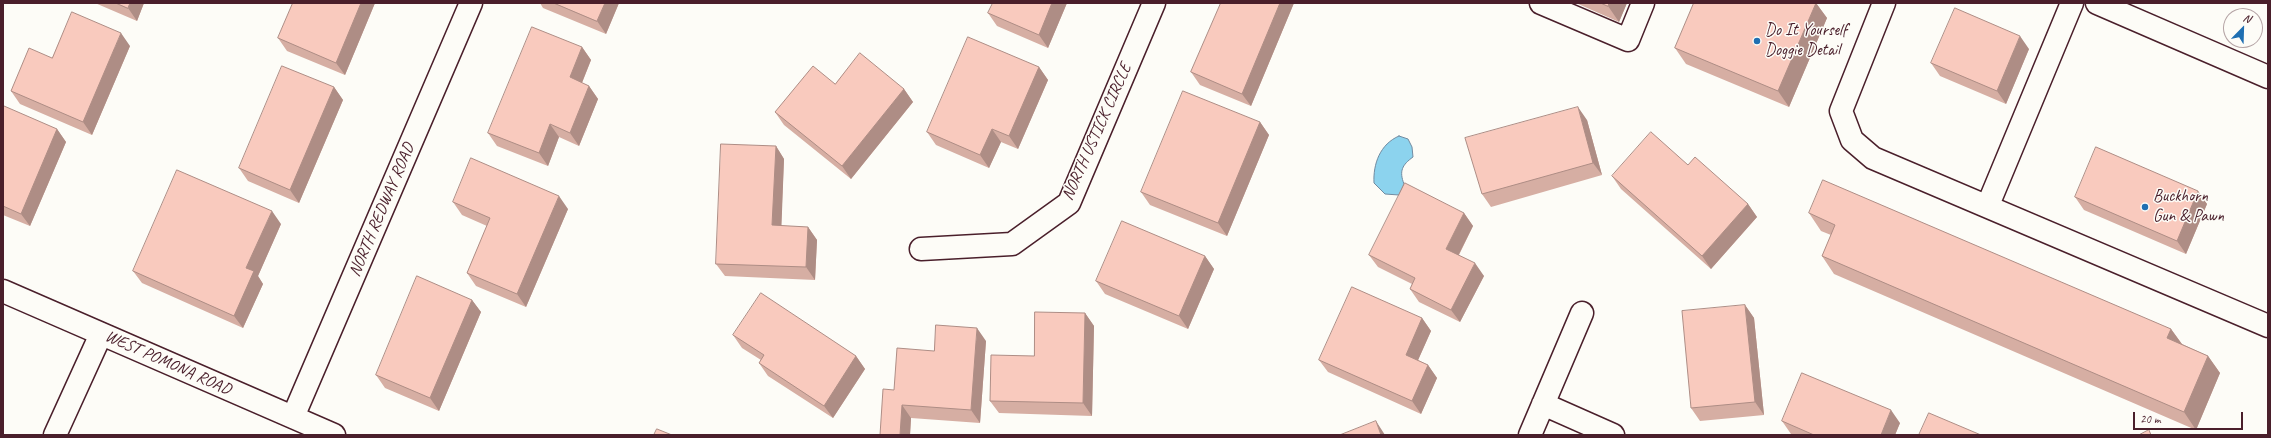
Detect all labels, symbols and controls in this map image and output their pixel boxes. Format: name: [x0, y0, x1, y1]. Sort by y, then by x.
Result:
north arrow: [2223, 8, 2263, 48]
text: N: [2241, 10, 2253, 26]
place label: Do It Yourself Doggie Detail: [1765, 21, 1847, 61]
marker: Do It Yourself Doggie Detail: [1752, 36, 1762, 46]
street label: NORTH USTICK CIRCLE: [1058, 60, 1136, 204]
street label: NORTH REDWAY ROAD: [345, 140, 419, 280]
place label: Buckhorn Gun & Pawn: [2153, 187, 2224, 227]
marker: Buckhorn Gun & Pawn: [2140, 202, 2150, 212]
street label: WEST POMONA ROAD: [102, 326, 234, 400]
scale bar: [2135, 404, 2245, 430]
text: 20 m: [2140, 411, 2160, 427]

